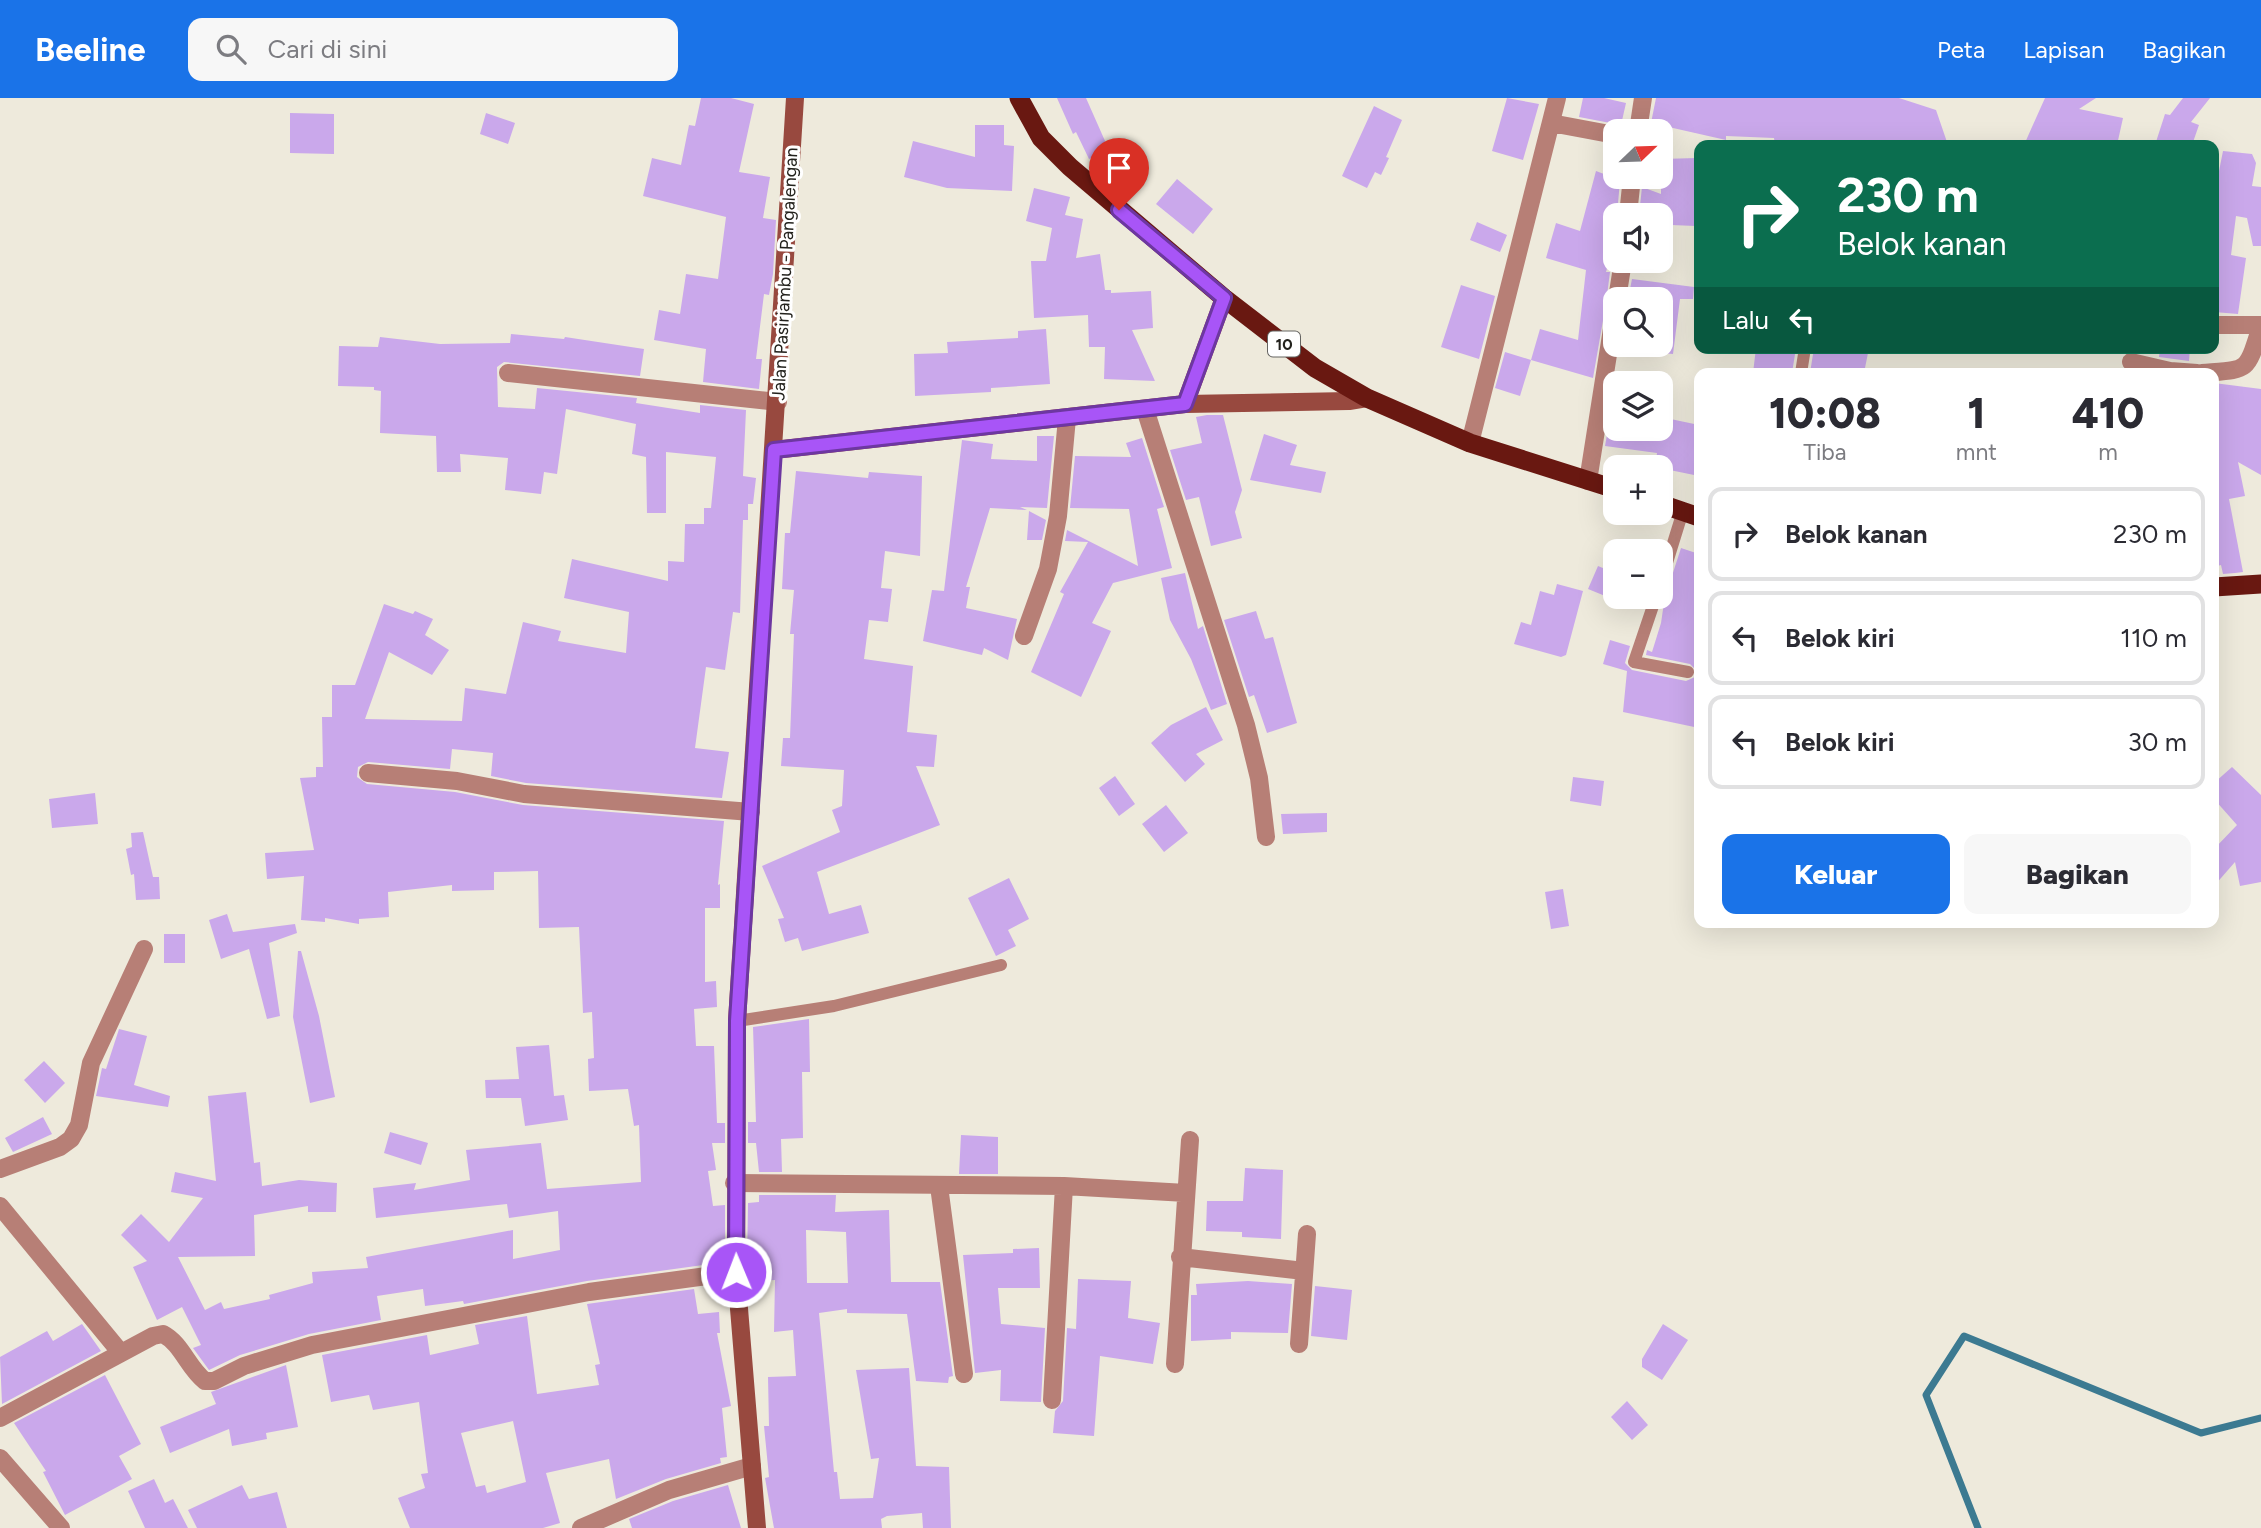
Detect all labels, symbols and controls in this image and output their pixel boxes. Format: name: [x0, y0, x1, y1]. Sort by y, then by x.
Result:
search box: [188, 18, 678, 81]
text: Beeline: [35, 30, 146, 69]
icon: search: [212, 30, 250, 68]
text: Cari di sini: [268, 33, 387, 65]
text: Peta: [1937, 35, 1985, 64]
text: Lapisan: [2023, 35, 2104, 64]
text: Bagikan: [2142, 35, 2226, 64]
north arrow: [1603, 119, 1673, 189]
map controls: [1603, 119, 1673, 609]
pin: [1089, 138, 1149, 210]
street label: Jalan Pasirjambu - Pangalengan: [767, 147, 803, 401]
icon: arrive: [1100, 149, 1138, 187]
text: 230 m: [1837, 165, 1979, 224]
icon: right: [1722, 168, 1813, 259]
button: sound: [1603, 203, 1673, 273]
text: Belok kanan: [1837, 225, 2007, 263]
button: search: [1603, 287, 1673, 357]
icon: left: [1783, 301, 1821, 339]
text: Lalu: [1722, 304, 1769, 336]
road number: 10: [1268, 332, 1300, 356]
button: layers: [1603, 371, 1673, 441]
text: 10:08: [1769, 388, 1881, 439]
text: 1: [1967, 388, 1985, 439]
text: 410: [2072, 388, 2144, 439]
text: Tiba: [1803, 438, 1847, 466]
text: mnt: [1956, 438, 1997, 466]
text: m: [2098, 438, 2118, 466]
button: +: [1603, 455, 1673, 525]
icon: right: [1726, 515, 1764, 553]
text: Belok kanan: [1785, 518, 1928, 550]
text: 230 m: [2113, 518, 2187, 550]
button: −: [1603, 539, 1673, 609]
icon: left: [1726, 619, 1764, 657]
text: Belok kiri: [1785, 622, 1894, 654]
text: 110 m: [2120, 622, 2187, 654]
icon: left: [1726, 723, 1764, 761]
text: Belok kiri: [1785, 726, 1894, 758]
text: 30 m: [2128, 726, 2187, 758]
button: Keluar: [1722, 834, 1950, 914]
button: Bagikan: [1964, 834, 2191, 914]
position arrow: [699, 1235, 773, 1309]

